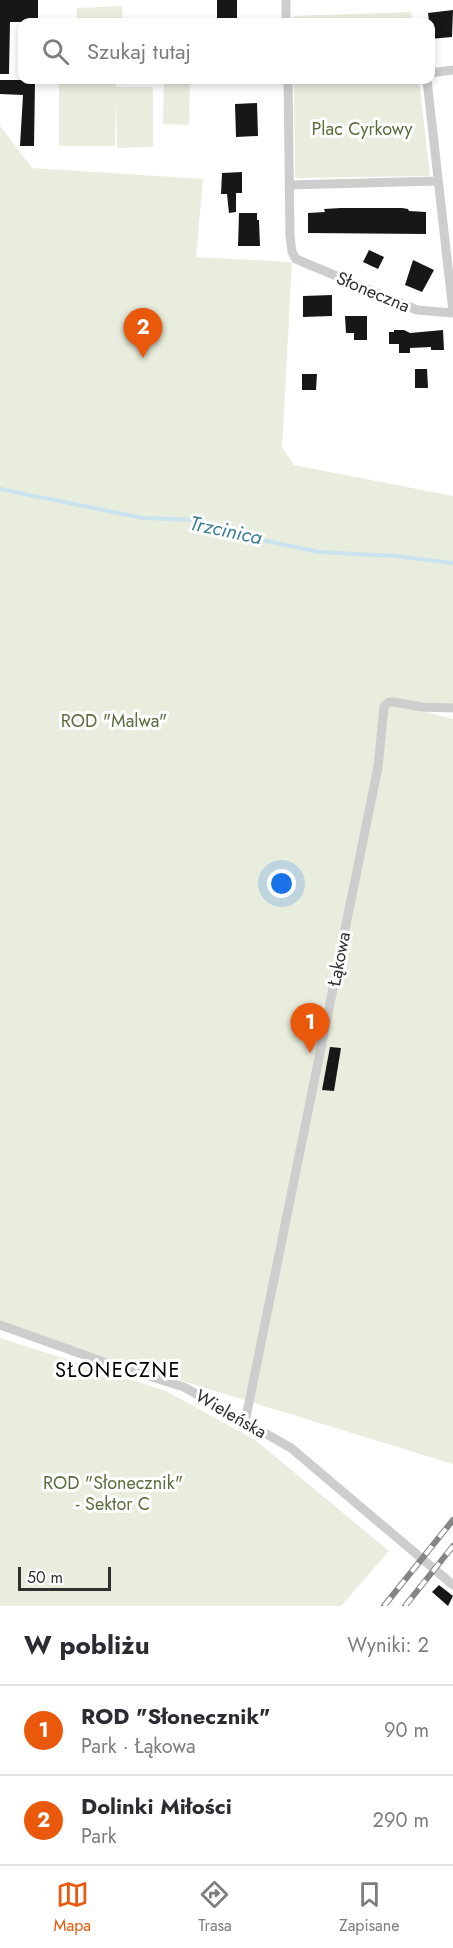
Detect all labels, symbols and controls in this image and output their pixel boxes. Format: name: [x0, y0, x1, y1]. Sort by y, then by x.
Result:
search box: [18, 18, 435, 84]
icon: search: [39, 35, 72, 68]
text: Szukaj tutaj: [87, 35, 191, 67]
park label: Plac Cyrkowy: [312, 116, 413, 142]
street label: Słoneczna: [332, 265, 414, 319]
pin: 2: [124, 308, 162, 358]
water label: Trzcinica: [187, 509, 265, 552]
park label: ROD "Malwa": [61, 708, 167, 734]
your location: [267, 869, 296, 898]
street label: Łąkowa: [321, 930, 357, 989]
pin: 1: [290, 1004, 330, 1053]
district label: SŁONECZNE: [55, 1356, 181, 1385]
street label: Wieleńska: [191, 1383, 271, 1445]
park label: ROD "Słonecznik" - Sektor C: [43, 1470, 183, 1517]
scale bar: [18, 1564, 111, 1592]
text: 50 m: [27, 1566, 63, 1589]
text: W pobliżu: [24, 1626, 150, 1664]
text: Wyniki: 2: [347, 1631, 429, 1660]
text: ROD "Słonecznik": [81, 1700, 271, 1732]
text: 1: [38, 1716, 49, 1745]
text: 90 m: [384, 1716, 429, 1745]
text: Park · Łąkowa: [81, 1732, 196, 1761]
text: Dolinki Miłości: [81, 1790, 232, 1822]
text: 2: [37, 1806, 50, 1835]
text: 290 m: [373, 1806, 429, 1835]
text: Park: [81, 1822, 117, 1851]
tab: Mapa: [54, 1878, 91, 1937]
tab: Trasa: [198, 1878, 232, 1937]
tab: Zapisane: [339, 1878, 399, 1937]

